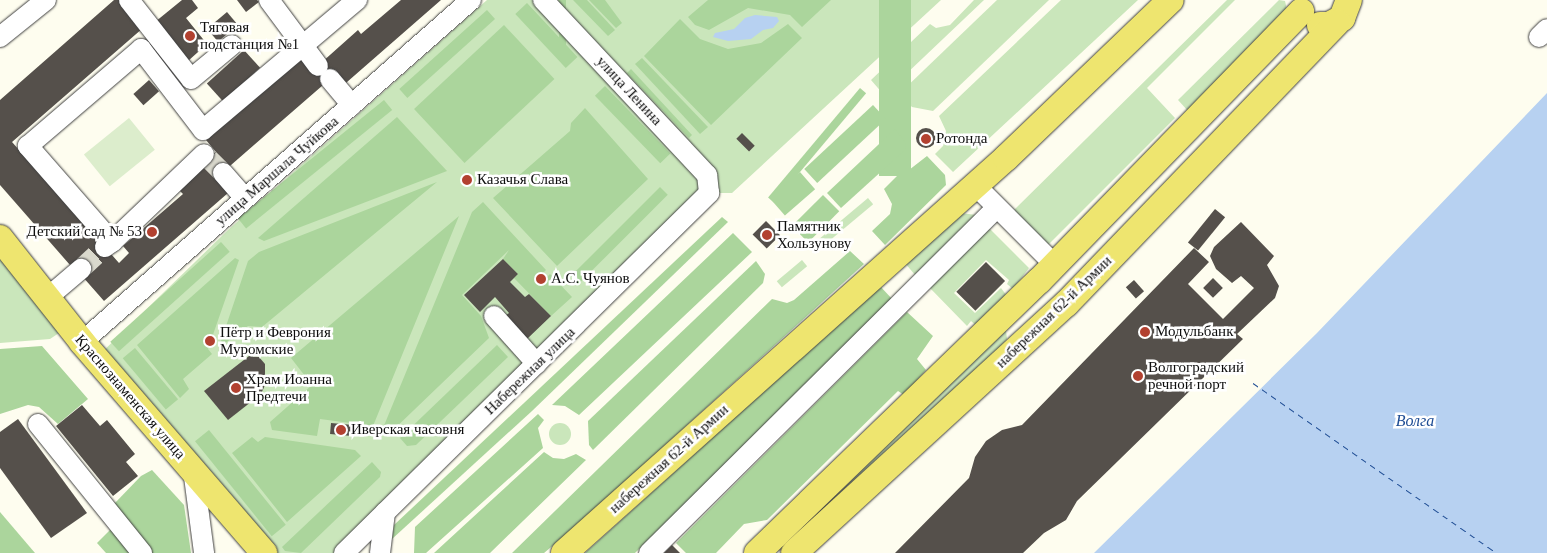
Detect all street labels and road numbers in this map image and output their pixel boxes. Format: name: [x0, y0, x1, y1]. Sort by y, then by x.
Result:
street label: улица Ленина: [592, 53, 666, 129]
street label: улица Маршала Чуйкова: [212, 113, 342, 229]
street label: набережная 62-й Армии: [992, 252, 1116, 372]
street label: Набережная улица: [481, 323, 579, 419]
street label: Краснознаменская улица: [71, 331, 189, 463]
street label: набережная 62-й Армии: [606, 401, 732, 517]

